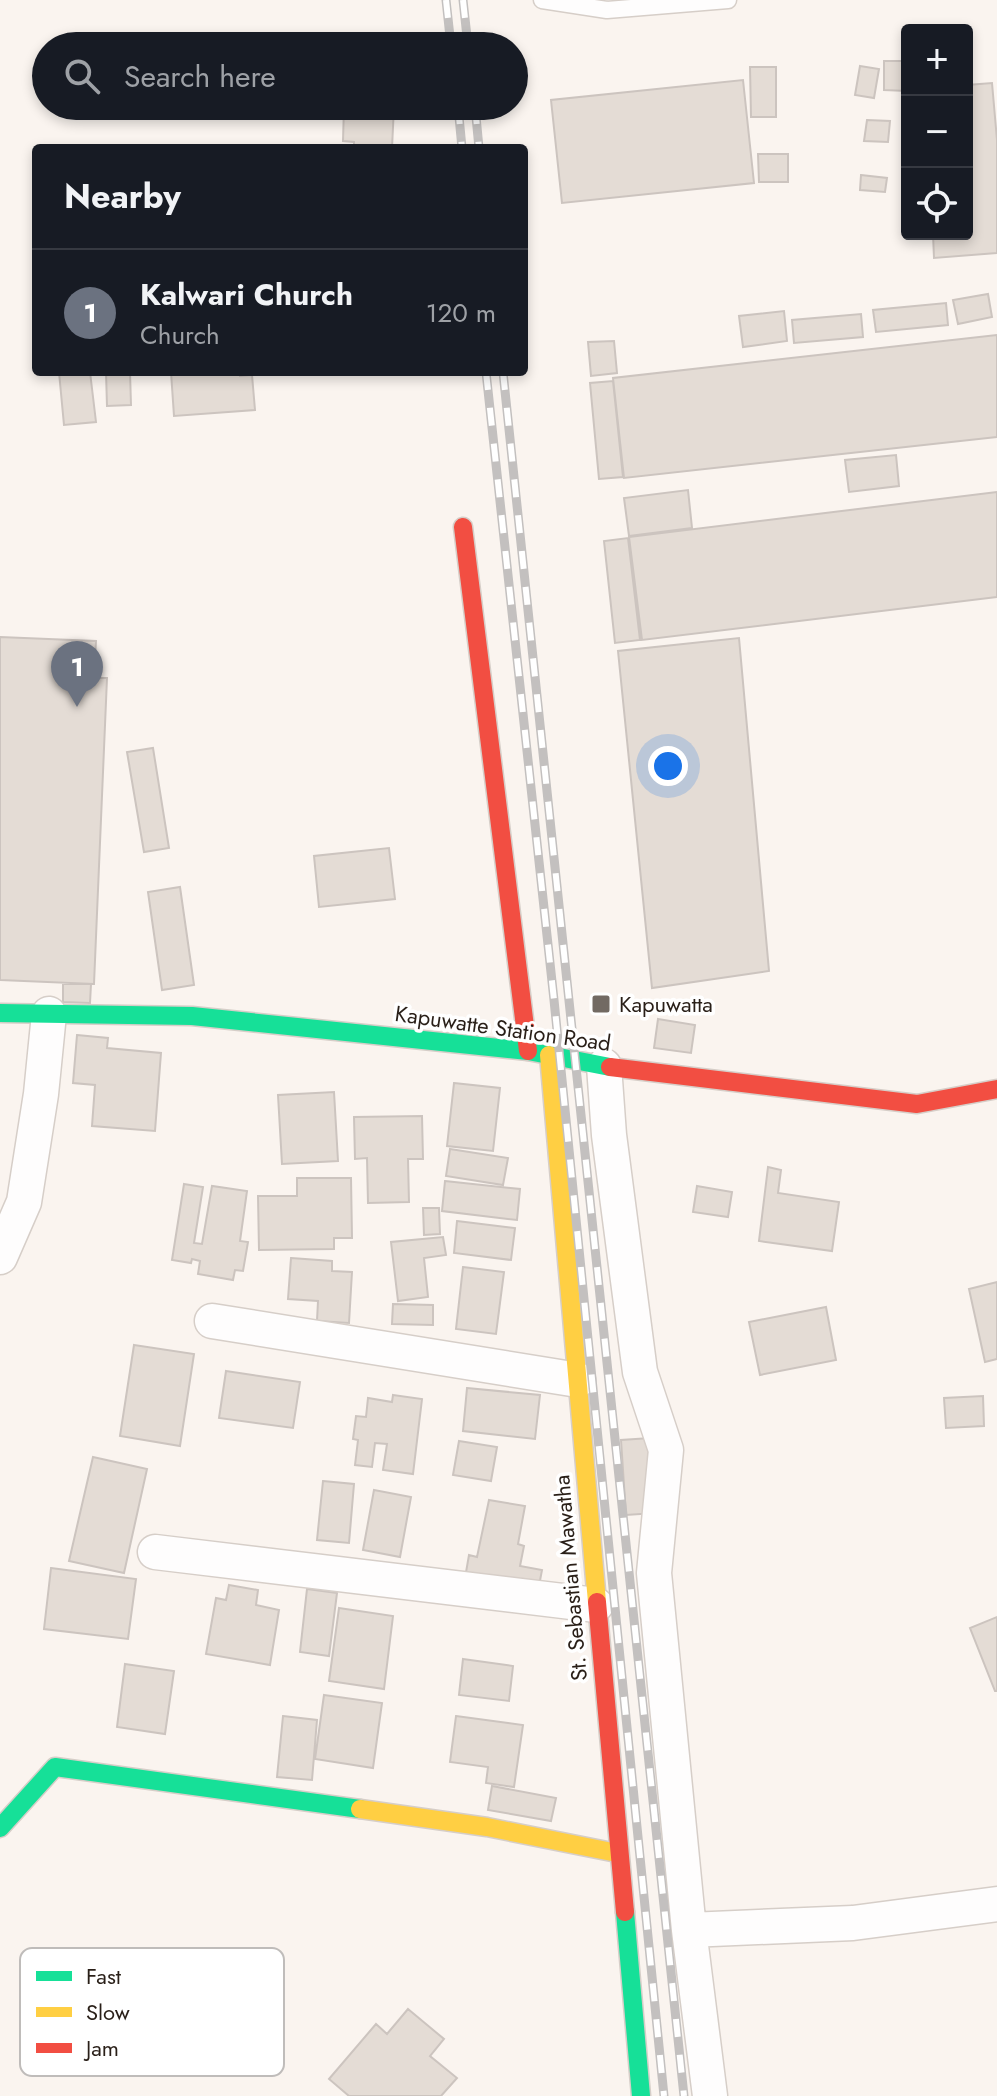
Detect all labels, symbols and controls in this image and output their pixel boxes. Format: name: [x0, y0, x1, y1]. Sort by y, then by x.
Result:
map controls: [901, 24, 973, 240]
button: +: [901, 24, 973, 96]
search box: [32, 32, 528, 120]
icon: search: [60, 54, 104, 98]
text: Search here: [124, 55, 276, 98]
button: −: [901, 96, 973, 168]
button: locate: [901, 168, 973, 240]
text: Nearby: [64, 172, 181, 221]
text: Kalwari Church: [140, 273, 353, 316]
text: 1: [83, 294, 97, 332]
text: 120 m: [426, 294, 496, 332]
text: Church: [140, 316, 220, 354]
pin: 1: [51, 641, 103, 707]
your location: [648, 746, 688, 786]
place label: Kapuwatta: [619, 988, 713, 1020]
marker: Kapuwatta: [590, 993, 612, 1015]
street label: Kapuwatte Station Road: [393, 997, 613, 1059]
street label: St. Sebastian Mawatha: [545, 1474, 595, 1682]
legend: [20, 1948, 284, 2076]
text: Fast: [86, 1960, 122, 1992]
text: Slow: [86, 1996, 130, 2028]
text: Jam: [83, 2032, 119, 2064]

